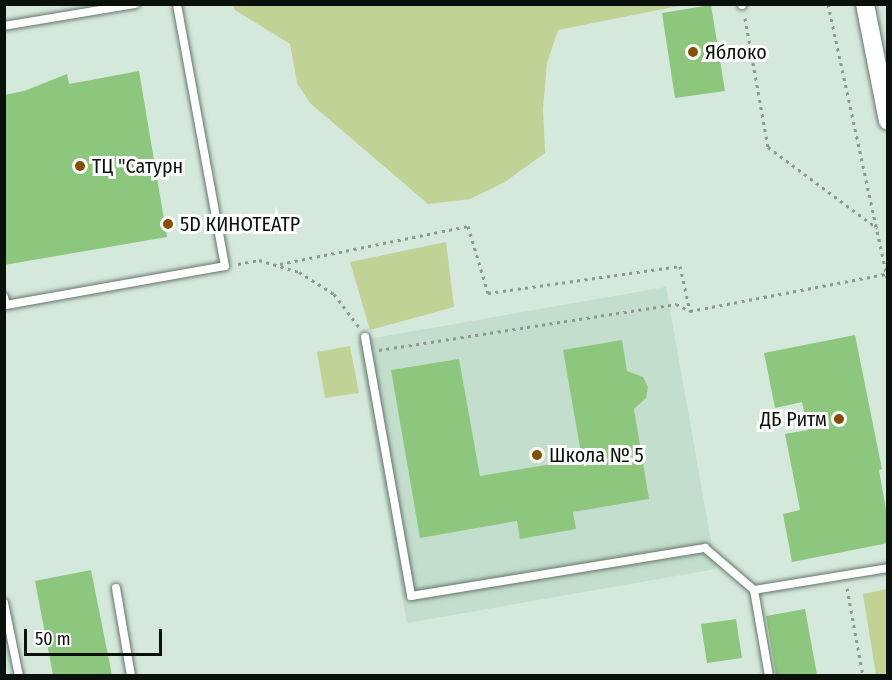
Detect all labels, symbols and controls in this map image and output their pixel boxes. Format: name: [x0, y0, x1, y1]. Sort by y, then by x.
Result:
place label: Яблоко: [705, 40, 767, 64]
marker: Яблоко: [686, 45, 700, 59]
place label: ТЦ "Сатурн: [92, 154, 183, 178]
marker: ТЦ "Сатурн: [73, 159, 87, 173]
place label: 5D КИНОТЕАТР: [180, 212, 300, 236]
marker: 5D КИНОТЕАТР: [161, 217, 175, 231]
place label: ДБ Ритм: [760, 407, 827, 431]
marker: ДБ Ритм: [832, 412, 846, 426]
place label: Школа № 5: [549, 443, 644, 467]
marker: Школа № 5: [530, 448, 544, 462]
scale bar: [27, 617, 165, 655]
text: 50 m: [35, 628, 71, 650]

